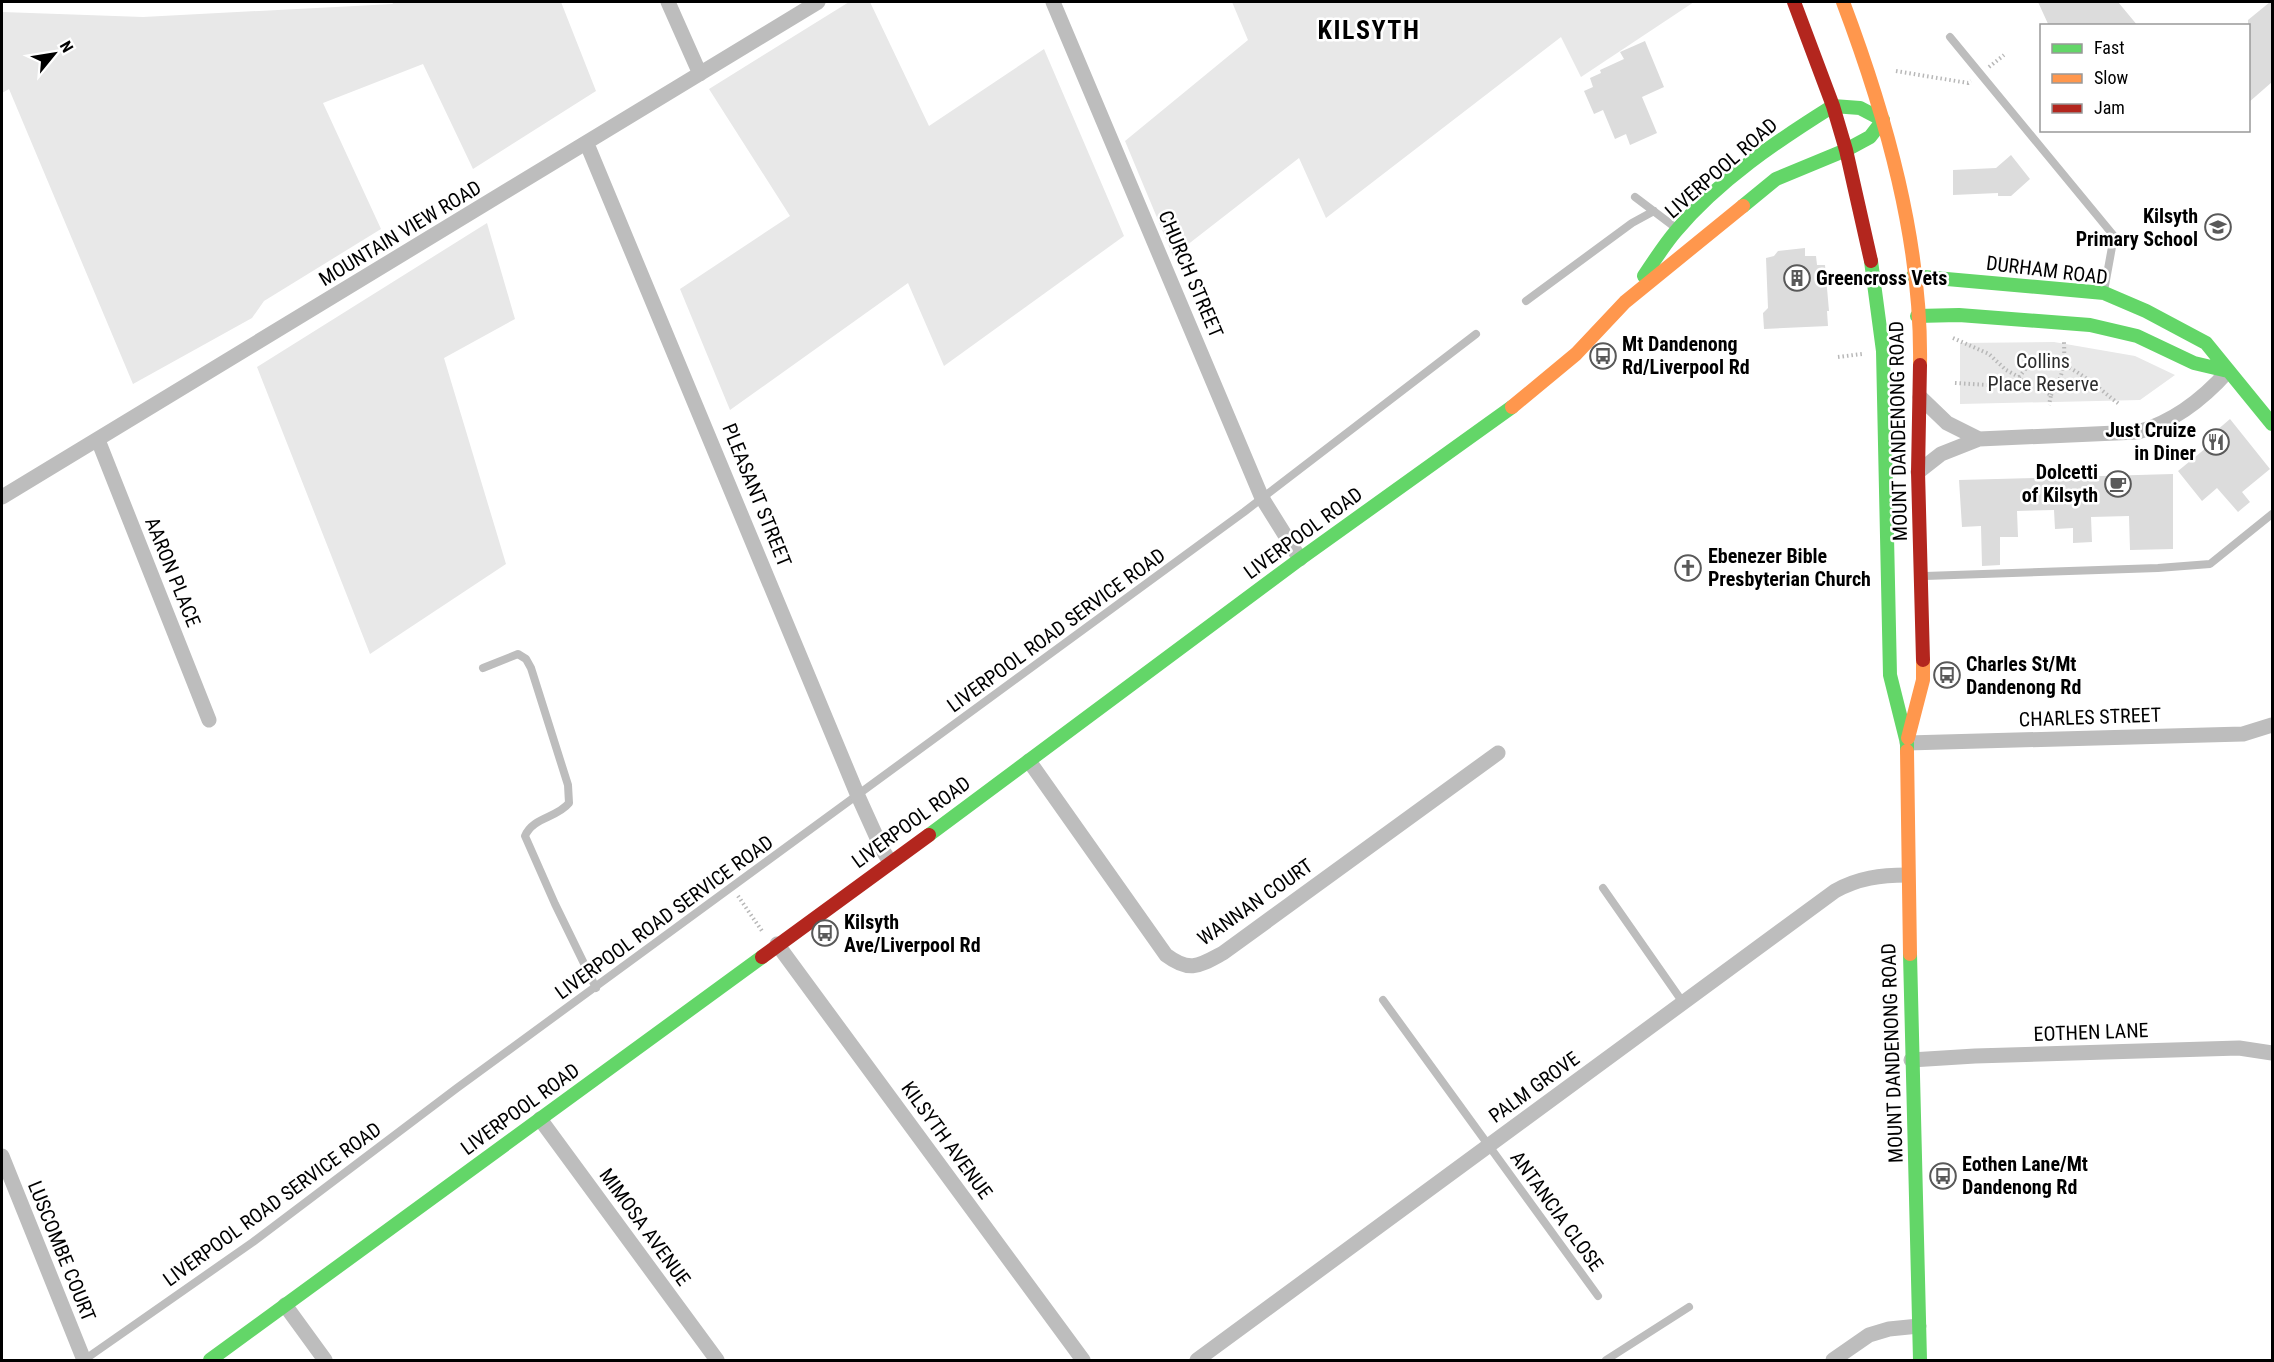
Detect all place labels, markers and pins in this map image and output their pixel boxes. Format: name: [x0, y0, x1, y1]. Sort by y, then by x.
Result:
place label: Kilsyth Primary School: [2076, 204, 2198, 251]
school or university icon: Kilsyth Primary School: [2203, 212, 2233, 242]
building icon: Greencross Vets: [1782, 263, 1812, 293]
place label: Greencross Vets: [1816, 266, 1947, 290]
place label: Mt Dandenong Rd/Liverpool Rd: [1622, 332, 1750, 379]
bus stop icon: Mt Dandenong Rd/Liverpool Rd: [1588, 341, 1618, 371]
place label: Just Cruize in Diner: [2105, 418, 2196, 465]
restaurant icon: Just Cruize in Diner: [2201, 427, 2231, 457]
place label: Dolcetti of Kilsyth: [2022, 460, 2098, 507]
cafe icon: Dolcetti of Kilsyth: [2103, 469, 2133, 499]
place label: Ebenezer Bible Presbyterian Church: [1708, 544, 1871, 591]
church icon: Ebenezer Bible Presbyterian Church: [1673, 553, 1703, 583]
place label: Charles St/Mt Dandenong Rd: [1966, 652, 2081, 699]
bus stop icon: Charles St/Mt Dandenong Rd: [1932, 660, 1962, 690]
place label: Kilsyth Ave/Liverpool Rd: [844, 910, 981, 957]
bus stop icon: Kilsyth Ave/Liverpool Rd: [810, 918, 840, 948]
place label: Eothen Lane/Mt Dandenong Rd: [1962, 1152, 2088, 1199]
bus stop icon: Eothen Lane/Mt Dandenong Rd: [1928, 1161, 1958, 1191]

